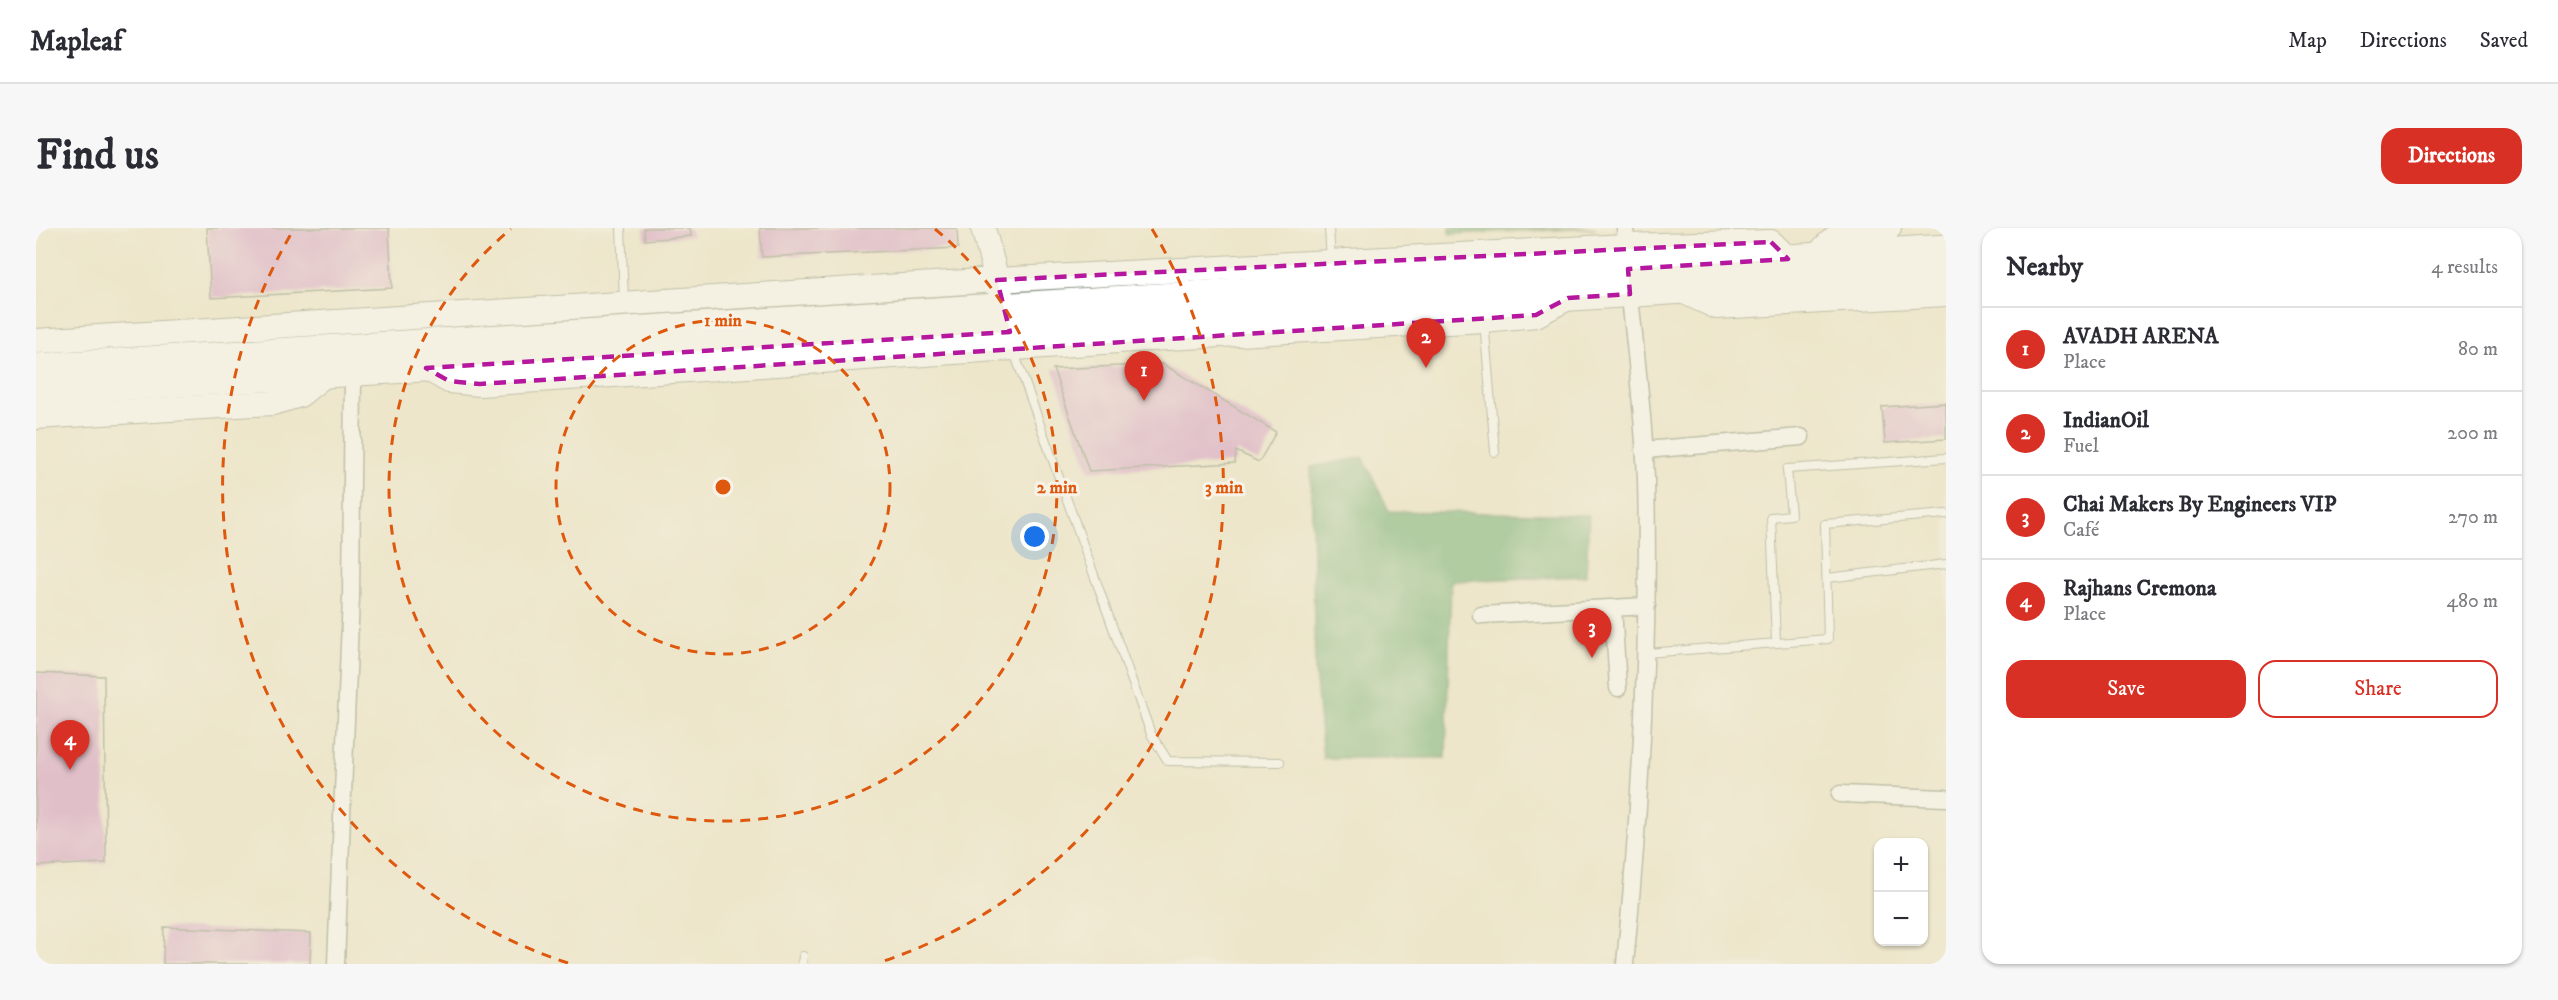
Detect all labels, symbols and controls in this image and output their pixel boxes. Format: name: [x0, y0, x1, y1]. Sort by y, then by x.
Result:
text: Mapleaf: [30, 24, 122, 59]
text: Map: [2288, 28, 2327, 54]
text: Directions: [2360, 28, 2447, 54]
text: Saved: [2480, 28, 2528, 54]
button: Directions: [2381, 128, 2522, 184]
text: Find us: [36, 130, 159, 182]
text: Nearby: [2006, 251, 2083, 284]
text: 4 results: [2431, 255, 2498, 280]
text: 1 min: [704, 310, 743, 332]
pin: 2: [1406, 318, 1446, 368]
text: AVADH ARENA: [2063, 323, 2219, 350]
text: 1: [2022, 337, 2029, 362]
text: 80 m: [2458, 337, 2498, 362]
text: Place: [2063, 350, 2106, 375]
pin: 1: [1124, 352, 1164, 401]
text: IndianOil: [2063, 407, 2149, 434]
text: 2: [2021, 421, 2030, 446]
text: 200 m: [2447, 421, 2498, 446]
text: Fuel: [2063, 434, 2099, 459]
centre of rings: [713, 477, 733, 497]
text: 2 min: [1037, 477, 1078, 499]
text: 3 min: [1205, 477, 1244, 499]
text: Chai Makers By Engineers VIP: [2063, 491, 2337, 518]
text: 3: [2022, 505, 2029, 530]
text: 270 m: [2448, 505, 2498, 530]
text: Café: [2063, 518, 2099, 543]
your location: [1020, 522, 1049, 551]
text: Rajhans Cremona: [2063, 575, 2216, 602]
text: 4: [2020, 589, 2031, 614]
text: 480 m: [2446, 589, 2498, 614]
text: Place: [2063, 602, 2106, 627]
pin: 3: [1572, 608, 1612, 658]
button: Save: [2006, 660, 2246, 718]
button: Share: [2258, 660, 2498, 718]
pin: 4: [51, 720, 90, 770]
map controls: [1874, 838, 1928, 946]
button: +: [1874, 838, 1928, 892]
button: −: [1874, 892, 1928, 946]

